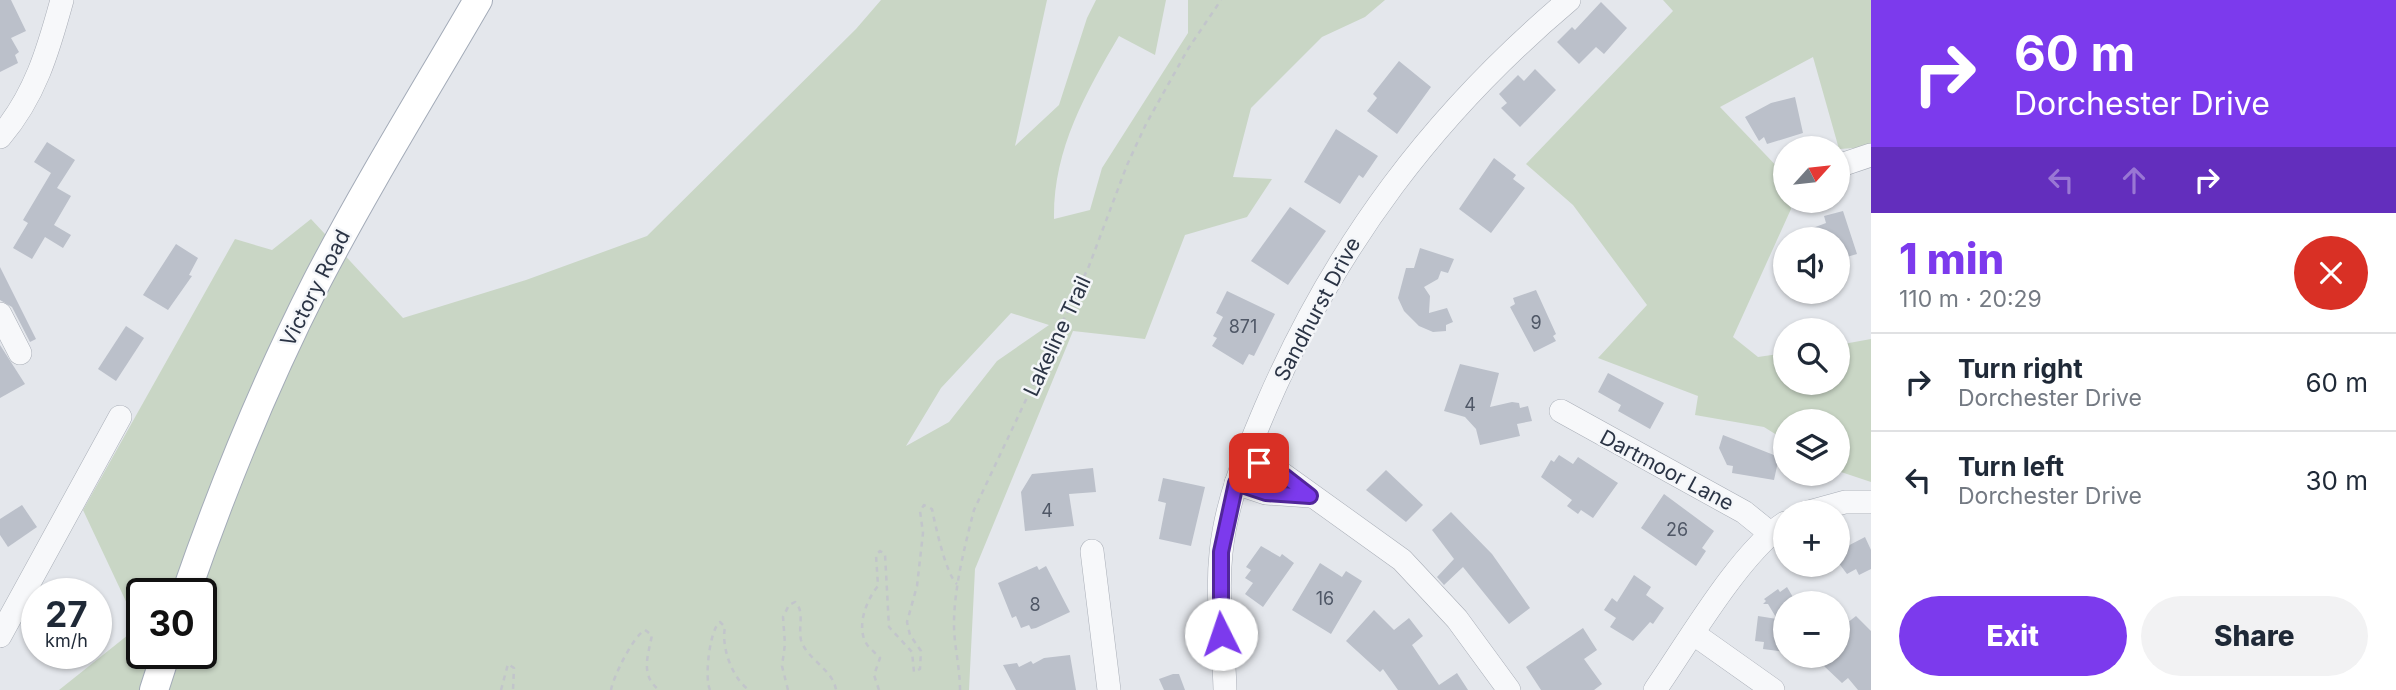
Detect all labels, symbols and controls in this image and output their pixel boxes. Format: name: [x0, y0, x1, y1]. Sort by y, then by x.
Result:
text: 60 m: [2014, 24, 2135, 83]
icon: right: [1899, 28, 1990, 119]
text: Dorchester Drive: [2014, 84, 2270, 123]
north arrow: [1773, 136, 1850, 214]
map controls: [1773, 136, 1850, 668]
icon: left: [2042, 161, 2080, 199]
icon: ahead: [2115, 161, 2153, 199]
icon: right: [2188, 161, 2226, 199]
street label: Victory Road: [275, 226, 355, 350]
button: sound: [1773, 227, 1850, 304]
street label: Sandhurst Drive: [1269, 233, 1365, 385]
text: 1 min: [1899, 233, 2004, 284]
button: close: [2294, 236, 2368, 310]
street label: Lakeline Trail: [1018, 272, 1096, 400]
text: 110 m · 20:29: [1899, 285, 2042, 313]
house number: 9: [1530, 312, 1542, 333]
house number: 871: [1229, 316, 1257, 337]
button: search: [1773, 318, 1850, 395]
text: Turn right: [1958, 353, 2083, 384]
icon: right: [1899, 363, 1937, 401]
text: 60 m: [2305, 367, 2368, 398]
text: Dorchester Drive: [1958, 384, 2142, 412]
house number: 4: [1464, 394, 1476, 415]
button: layers: [1773, 409, 1850, 486]
street label: Dartmoor Lane: [1596, 424, 1738, 516]
pin: [1229, 433, 1289, 493]
icon: arrive: [1240, 444, 1278, 482]
text: Turn left: [1958, 451, 2064, 482]
icon: left: [1899, 461, 1937, 499]
text: 30 m: [2305, 465, 2368, 496]
text: Dorchester Drive: [1958, 482, 2142, 510]
house number: 4: [1041, 500, 1053, 521]
button: +: [1773, 500, 1850, 577]
house number: 26: [1666, 519, 1688, 540]
speed limit sign: 30: [126, 578, 217, 669]
house number: 16: [1316, 588, 1334, 609]
button: −: [1773, 591, 1850, 668]
text: 27: [45, 593, 88, 635]
house number: 8: [1029, 594, 1041, 615]
button: Exit: [1899, 596, 2127, 676]
button: Share: [2141, 596, 2368, 676]
position arrow: [1184, 597, 1258, 671]
text: km/h: [45, 630, 88, 651]

